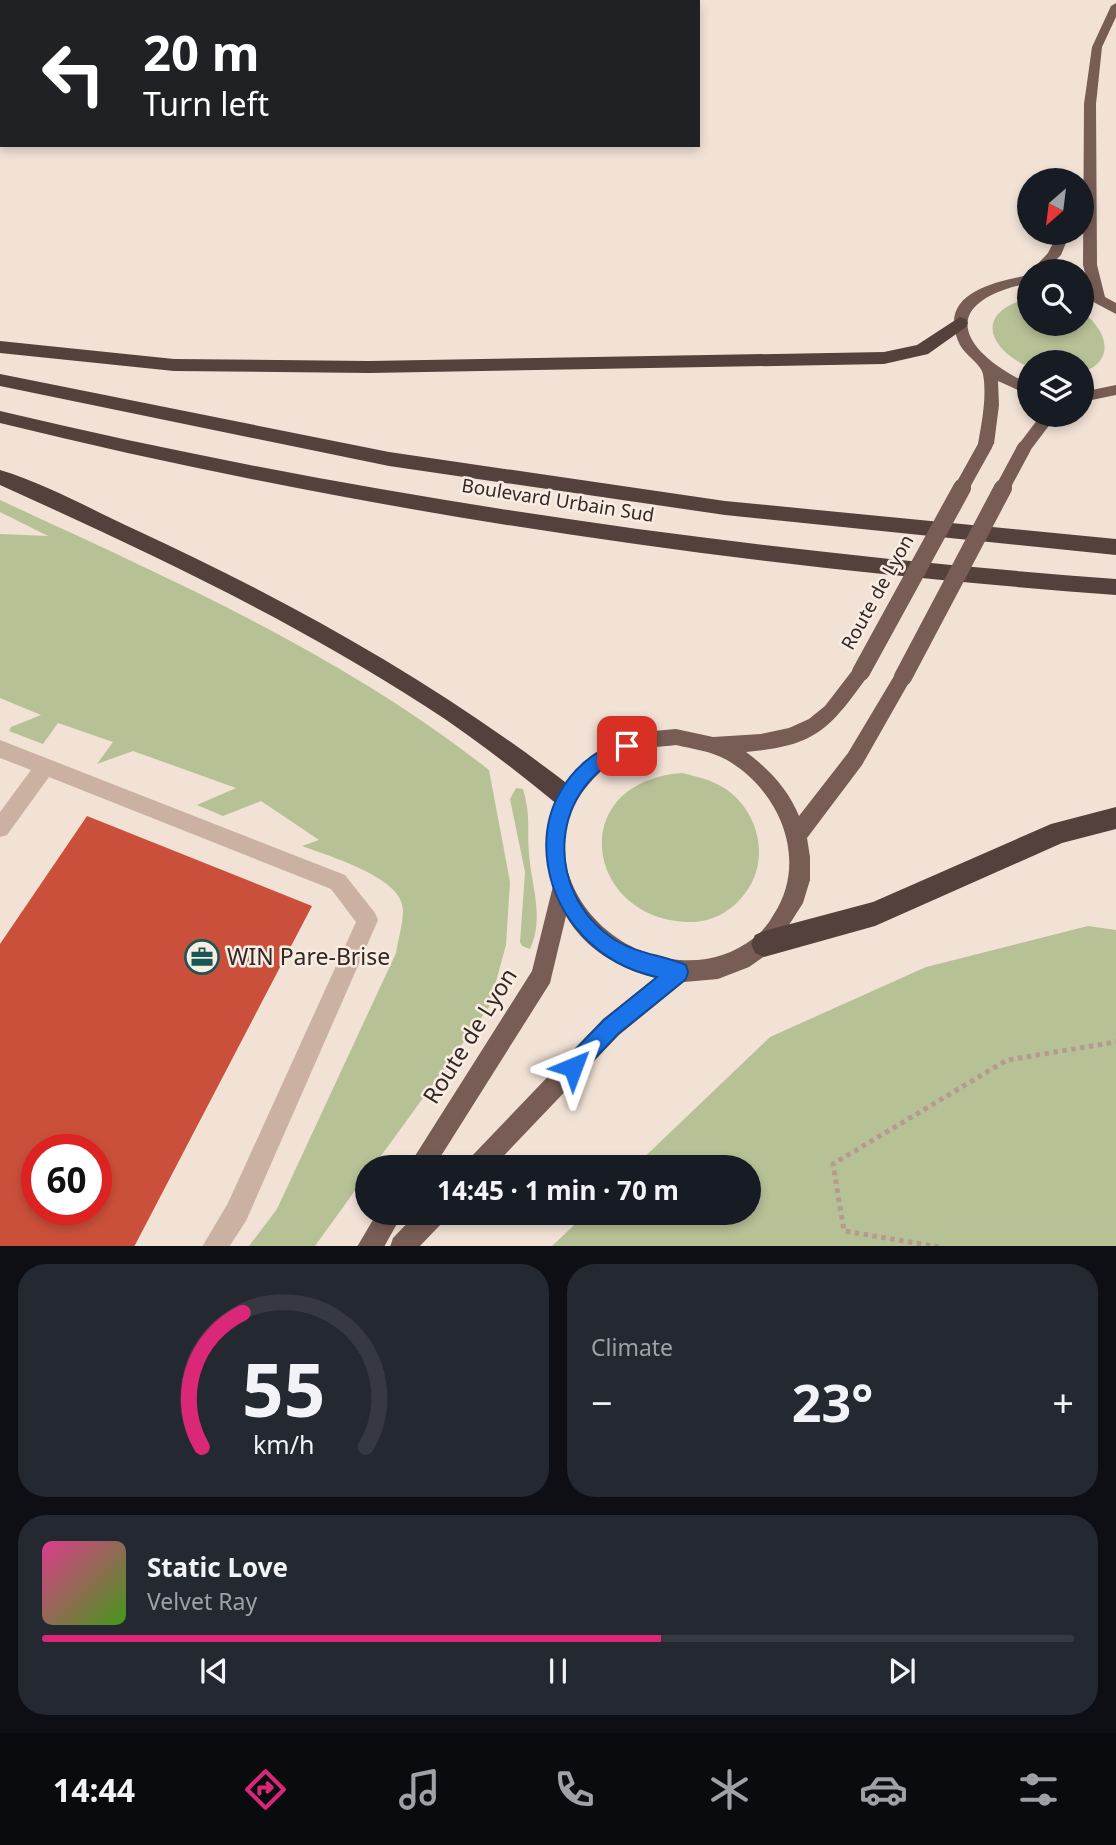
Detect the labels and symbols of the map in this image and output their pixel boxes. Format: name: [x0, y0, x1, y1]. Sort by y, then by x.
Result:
north arrow: [1017, 168, 1094, 245]
street label: Boulevard Urbain Sud: [460, 472, 656, 528]
street label: Route de Lyon: [835, 530, 919, 654]
pin: [597, 716, 657, 776]
office icon: WIN Pare-Brise: [183, 938, 221, 976]
place label: WIN Pare-Brise: [227, 940, 390, 972]
street label: Route de Lyon: [415, 961, 524, 1110]
position arrow: [536, 1030, 610, 1104]
speed limit sign: 60: [21, 1134, 112, 1225]

